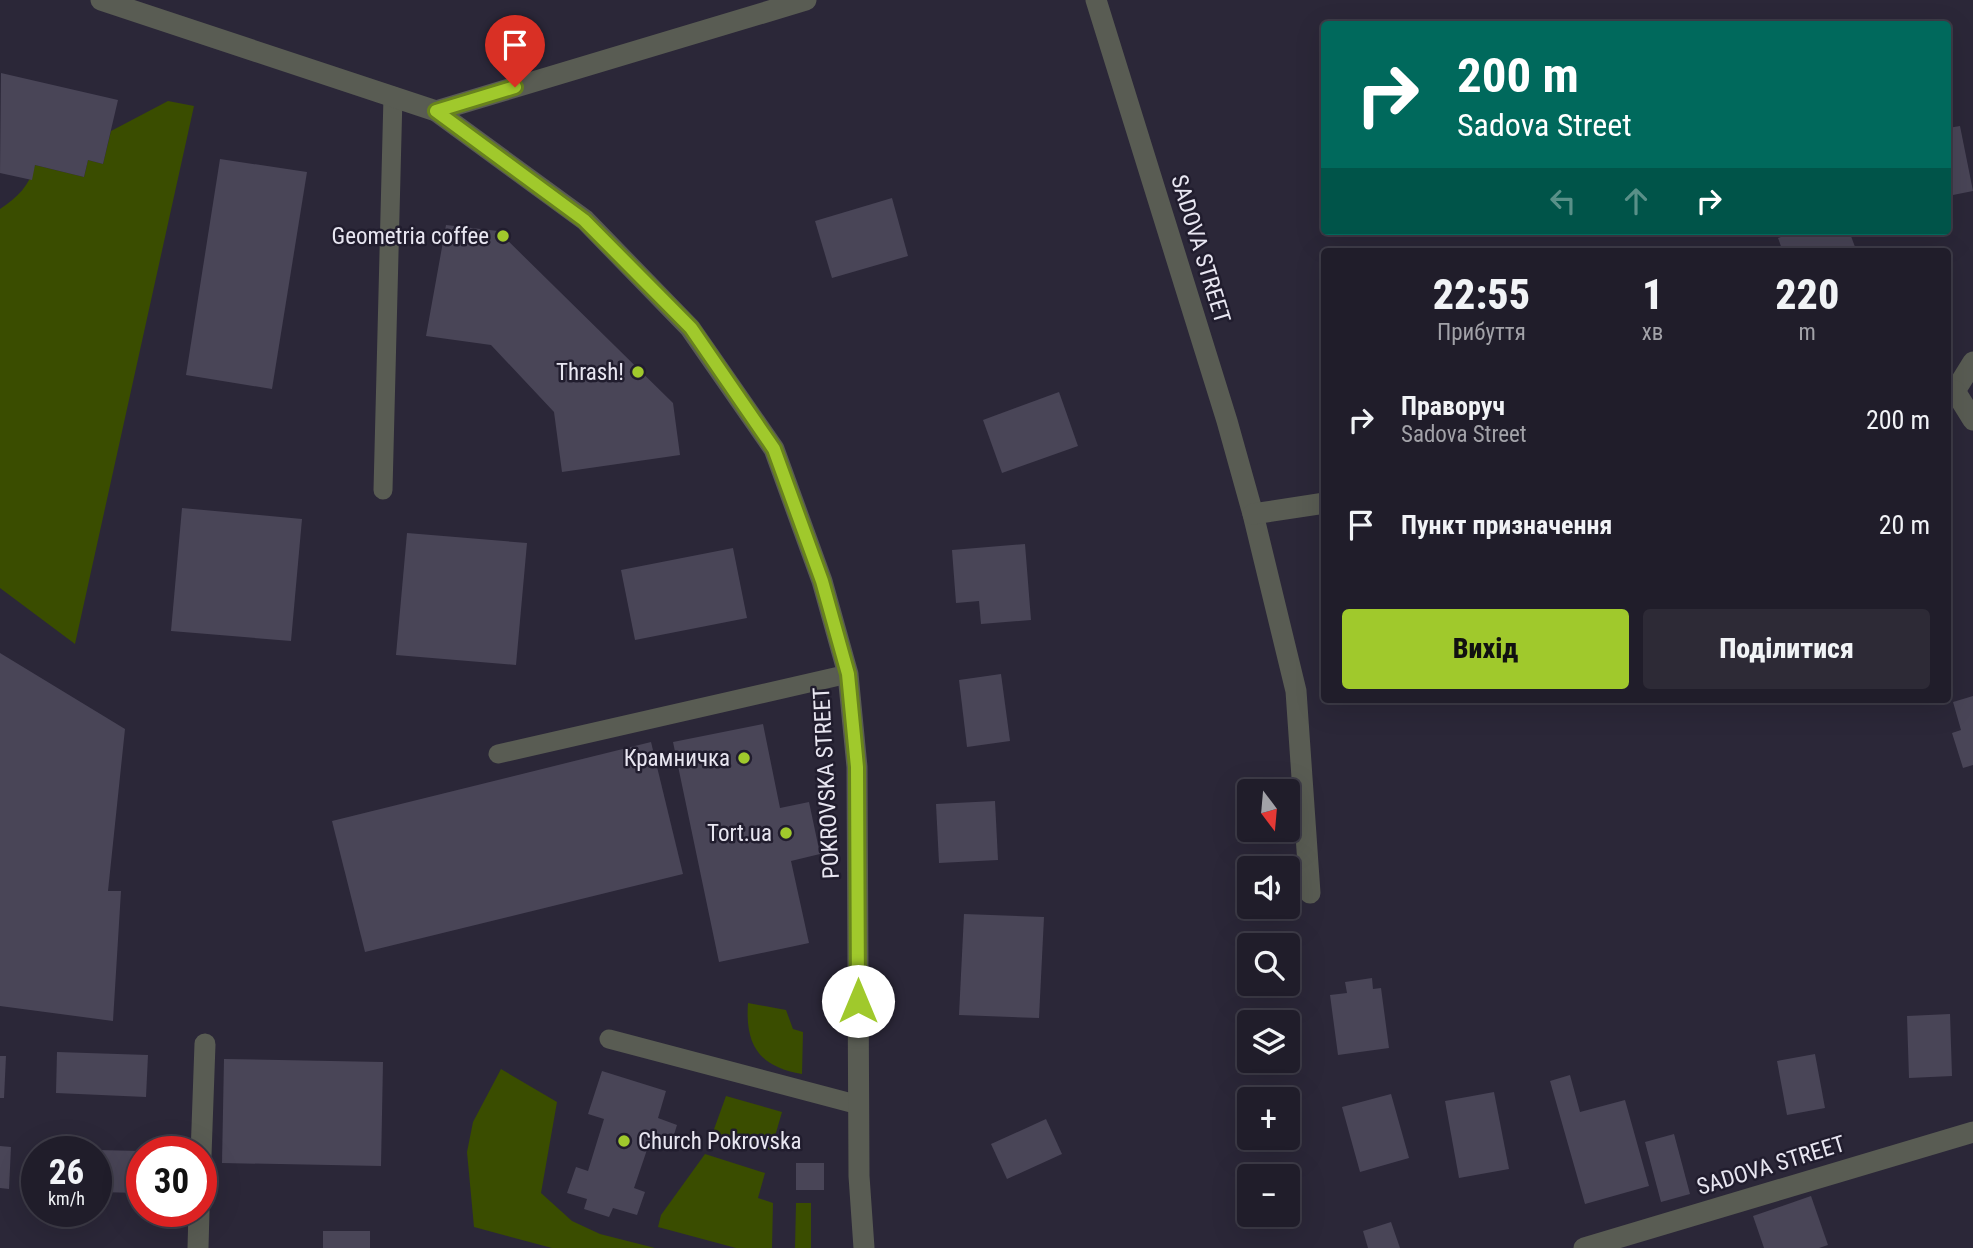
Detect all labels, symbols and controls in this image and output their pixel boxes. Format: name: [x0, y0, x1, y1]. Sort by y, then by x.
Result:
pin: [485, 15, 545, 87]
icon: arrive: [496, 26, 534, 64]
text: 200 m: [1457, 47, 1579, 104]
icon: right: [1342, 49, 1433, 140]
text: Sadova Street: [1457, 106, 1632, 144]
street label: SADOVA STREET: [1165, 172, 1236, 327]
icon: left: [1544, 182, 1582, 220]
icon: ahead: [1617, 182, 1655, 220]
icon: right: [1690, 182, 1728, 220]
place label: Geometria coffee: [332, 223, 489, 250]
marker: Geometria coffee: [495, 228, 511, 244]
text: 22:55: [1433, 270, 1530, 319]
text: 1: [1642, 270, 1663, 319]
text: 220: [1775, 270, 1839, 319]
text: Прибуття: [1437, 319, 1526, 346]
text: хв: [1642, 319, 1663, 346]
text: m: [1799, 319, 1816, 346]
place label: Thrash!: [556, 359, 624, 386]
marker: Thrash!: [630, 364, 646, 380]
text: Праворуч: [1401, 391, 1505, 421]
icon: right: [1342, 401, 1380, 439]
text: 200 m: [1866, 405, 1930, 435]
text: Sadova Street: [1401, 421, 1527, 448]
icon: arrive: [1342, 506, 1380, 544]
text: Пункт призначення: [1401, 510, 1612, 540]
text: 20 m: [1879, 510, 1930, 540]
button: Вихід: [1342, 609, 1629, 689]
button: Поділитися: [1643, 609, 1930, 689]
street label: POKROVSKA STREET: [808, 686, 845, 880]
place label: Крамничка: [624, 745, 730, 772]
marker: Крамничка: [736, 750, 752, 766]
north arrow: [1237, 779, 1300, 842]
map controls: [1237, 779, 1300, 1227]
place label: Tort.ua: [707, 820, 772, 847]
marker: Tort.ua: [778, 825, 794, 841]
button: sound: [1237, 856, 1300, 919]
button: search: [1237, 933, 1300, 996]
position arrow: [821, 964, 895, 1038]
button: layers: [1237, 1010, 1300, 1073]
button: +: [1237, 1087, 1300, 1150]
place label: Church Pokrovska: [638, 1128, 801, 1155]
street label: SADOVA STREET: [1694, 1130, 1849, 1201]
marker: Church Pokrovska: [616, 1133, 632, 1149]
speed limit sign: 30: [126, 1136, 217, 1227]
text: 26: [49, 1152, 84, 1193]
button: −: [1237, 1164, 1300, 1227]
text: km/h: [48, 1188, 85, 1209]

